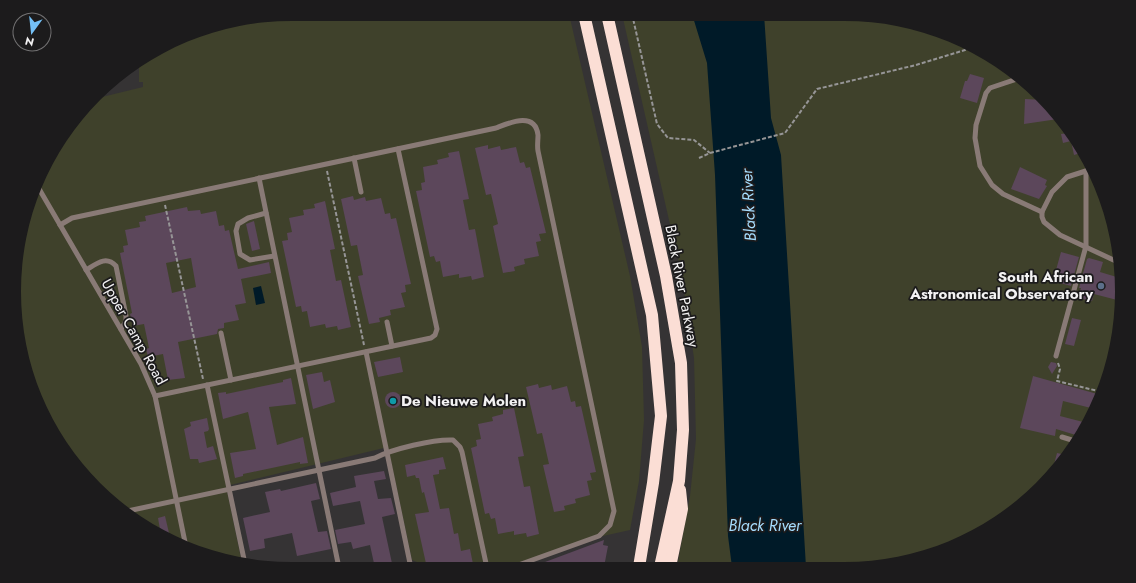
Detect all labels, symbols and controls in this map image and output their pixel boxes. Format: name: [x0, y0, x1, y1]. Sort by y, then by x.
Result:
north arrow: [12, 12, 52, 52]
text: N: [23, 33, 36, 51]
water label: Black River: [735, 166, 762, 242]
street label: Black River Parkway: [659, 223, 705, 349]
place label: South African Astronomical Observatory: [909, 266, 1093, 305]
street label: Upper Camp Road: [96, 275, 172, 389]
marker: South African Astronomical Observatory: [1096, 281, 1106, 291]
place label: De Nieuwe Molen: [401, 390, 526, 412]
marker: De Nieuwe Molen: [388, 396, 398, 406]
water label: Black River: [729, 514, 803, 537]

